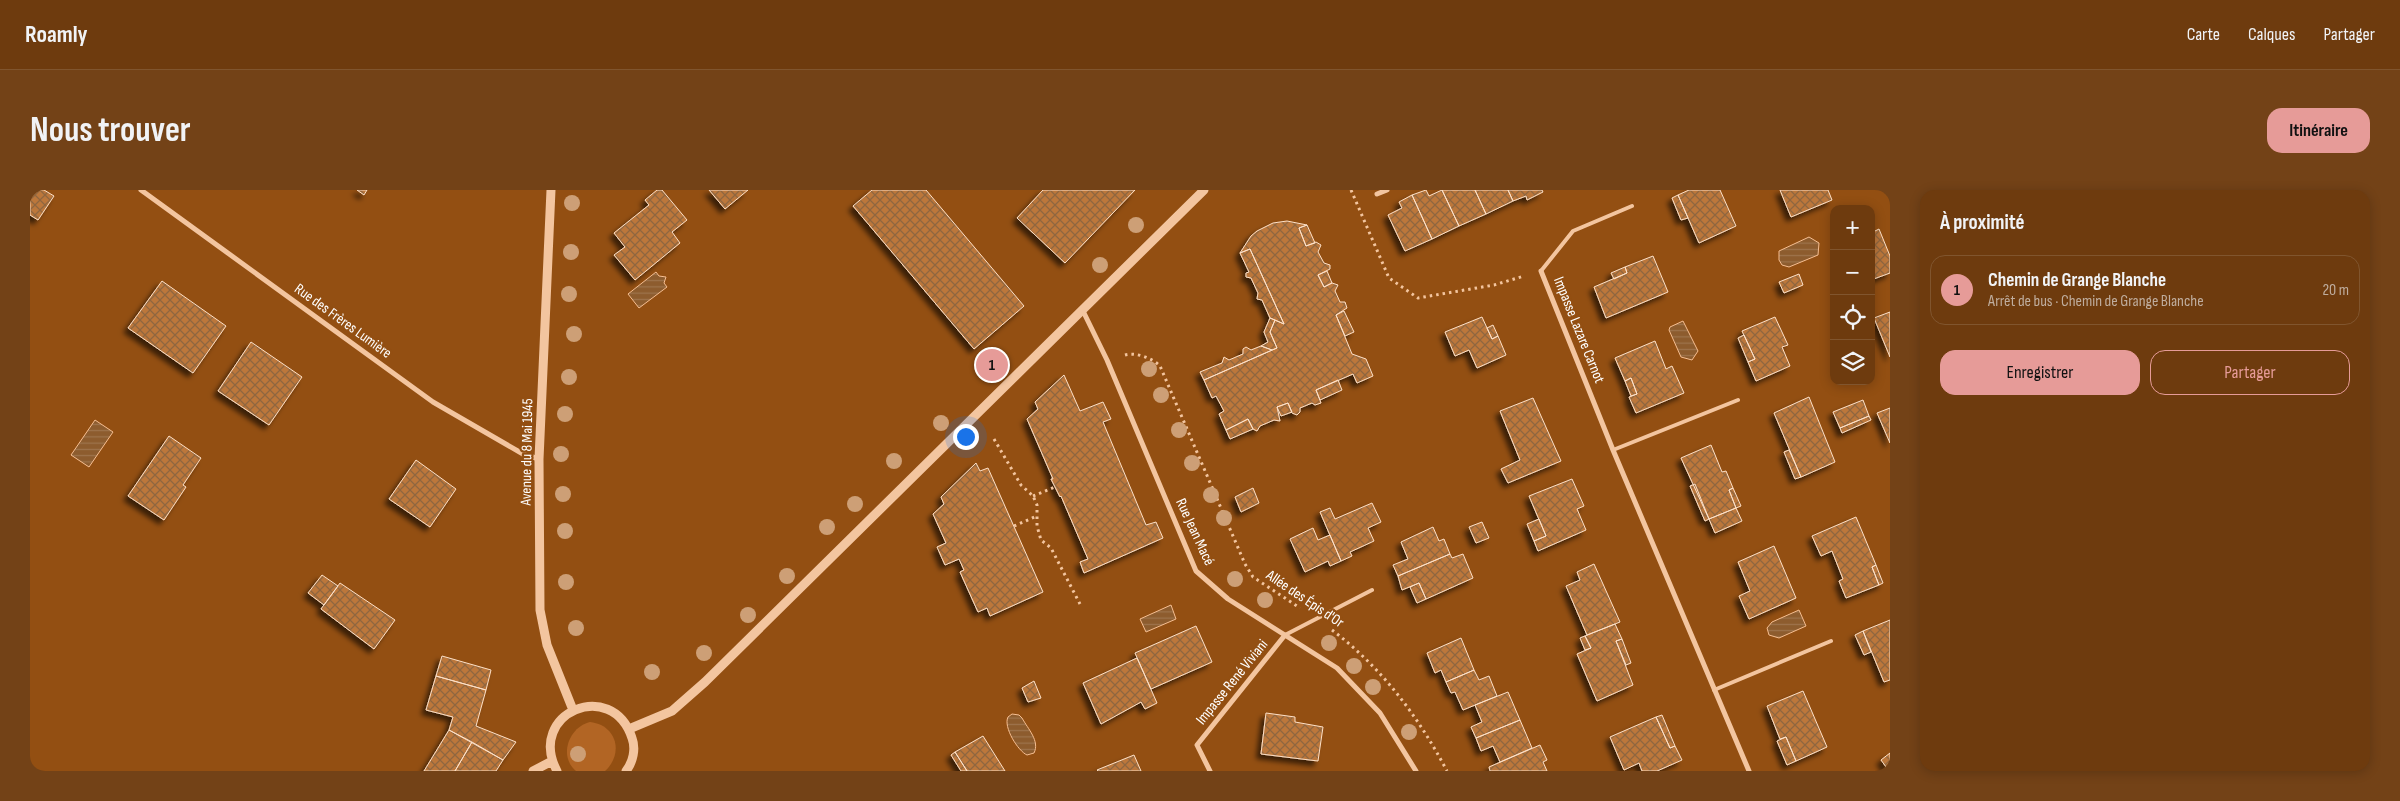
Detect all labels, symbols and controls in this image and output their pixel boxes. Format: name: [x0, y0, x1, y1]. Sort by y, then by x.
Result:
text: Roamly: [25, 20, 88, 49]
text: Carte: [2187, 24, 2220, 45]
text: Calques: [2248, 24, 2295, 45]
text: Partager: [2323, 24, 2375, 45]
button: Itinéraire: [2267, 108, 2370, 153]
text: Nous trouver: [30, 109, 191, 152]
map controls: [1830, 205, 1875, 385]
button: +: [1830, 205, 1875, 250]
text: À proximité: [1940, 210, 2025, 235]
button: −: [1830, 250, 1875, 295]
text: Chemin de Grange Blanche: [1988, 269, 2166, 292]
street label: Impasse Lazare Carnot: [1549, 274, 1609, 386]
street label: Rue des Frères Lumière: [291, 279, 395, 363]
text: 1: [1954, 281, 1960, 300]
text: 20 m: [2322, 281, 2349, 300]
text: Arrêt de bus · Chemin de Grange Blanche: [1988, 292, 2204, 311]
button: locate: [1830, 295, 1875, 340]
button: layers: [1830, 340, 1875, 385]
pin: 1: [976, 346, 1008, 384]
button: Enregistrer: [1940, 350, 2140, 395]
button: Partager: [2150, 350, 2350, 395]
street label: Avenue du 8 Mai 1945: [517, 398, 537, 507]
your location: [953, 424, 979, 450]
street label: Rue Jean Macé: [1171, 495, 1219, 569]
street label: Allée des Épis d'Or: [1262, 565, 1348, 632]
street label: Impasse René Viviani: [1192, 635, 1272, 729]

